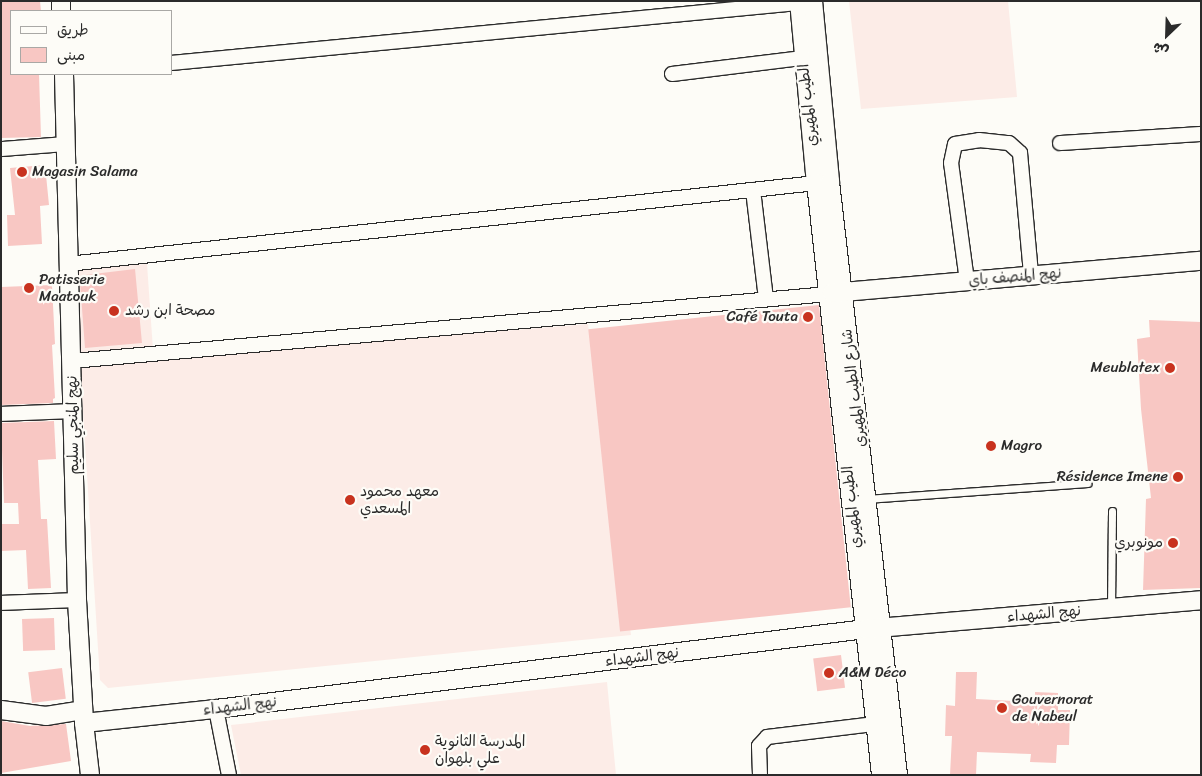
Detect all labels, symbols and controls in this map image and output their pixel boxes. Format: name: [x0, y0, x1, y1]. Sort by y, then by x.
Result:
legend: [10, 10, 172, 75]
north arrow: [1142, 10, 1192, 60]
text: طريق: [57, 17, 89, 43]
text: ش: [1149, 35, 1173, 64]
text: مبنى: [57, 42, 85, 68]
street label: الطيب المهيري: [795, 63, 821, 147]
place label: Magasin Salama: [32, 163, 138, 181]
marker: Magasin Salama: [16, 166, 28, 178]
street label: نهج المنصف باي: [968, 264, 1062, 290]
place label: Patisserie Maatouk: [39, 270, 105, 305]
marker: Patisserie Maatouk: [23, 282, 35, 294]
place label: مصحة ابن رشد: [125, 302, 216, 320]
marker: مصحة ابن رشد: [107, 304, 121, 318]
place label: Café Touta: [726, 308, 798, 326]
marker: Café Touta: [802, 311, 814, 323]
street label: شارع الطيب المهيري: [838, 328, 870, 448]
place label: Meublatex: [1091, 359, 1160, 377]
marker: Meublatex: [1164, 362, 1176, 374]
street label: نهج المنجي سليم: [63, 375, 83, 475]
place label: Magro: [1001, 437, 1042, 455]
marker: Magro: [985, 440, 997, 452]
street label: الطيب المهيري: [839, 465, 865, 549]
place label: Résidence Imene: [1057, 468, 1168, 486]
marker: Résidence Imene: [1172, 471, 1184, 483]
place label: معهد محمود المسعدي: [360, 482, 439, 517]
marker: معهد محمود المسعدي: [344, 494, 356, 506]
place label: مونوبري: [1114, 534, 1163, 552]
marker: مونوبري: [1167, 537, 1179, 549]
street label: نهج الشهداء: [1006, 602, 1082, 626]
street label: نهج الشهداء: [604, 644, 680, 670]
place label: A&M Déco: [839, 664, 906, 682]
marker: A&M Déco: [823, 667, 835, 679]
place label: Gouvernorat de Nabeul: [1012, 690, 1093, 725]
street label: نهج الشهداء: [202, 693, 278, 719]
marker: Gouvernorat de Nabeul: [996, 702, 1008, 714]
place label: المدرسة الثانوية علي بلهوان: [435, 732, 525, 767]
marker: المدرسة الثانوية علي بلهوان: [419, 744, 431, 756]

